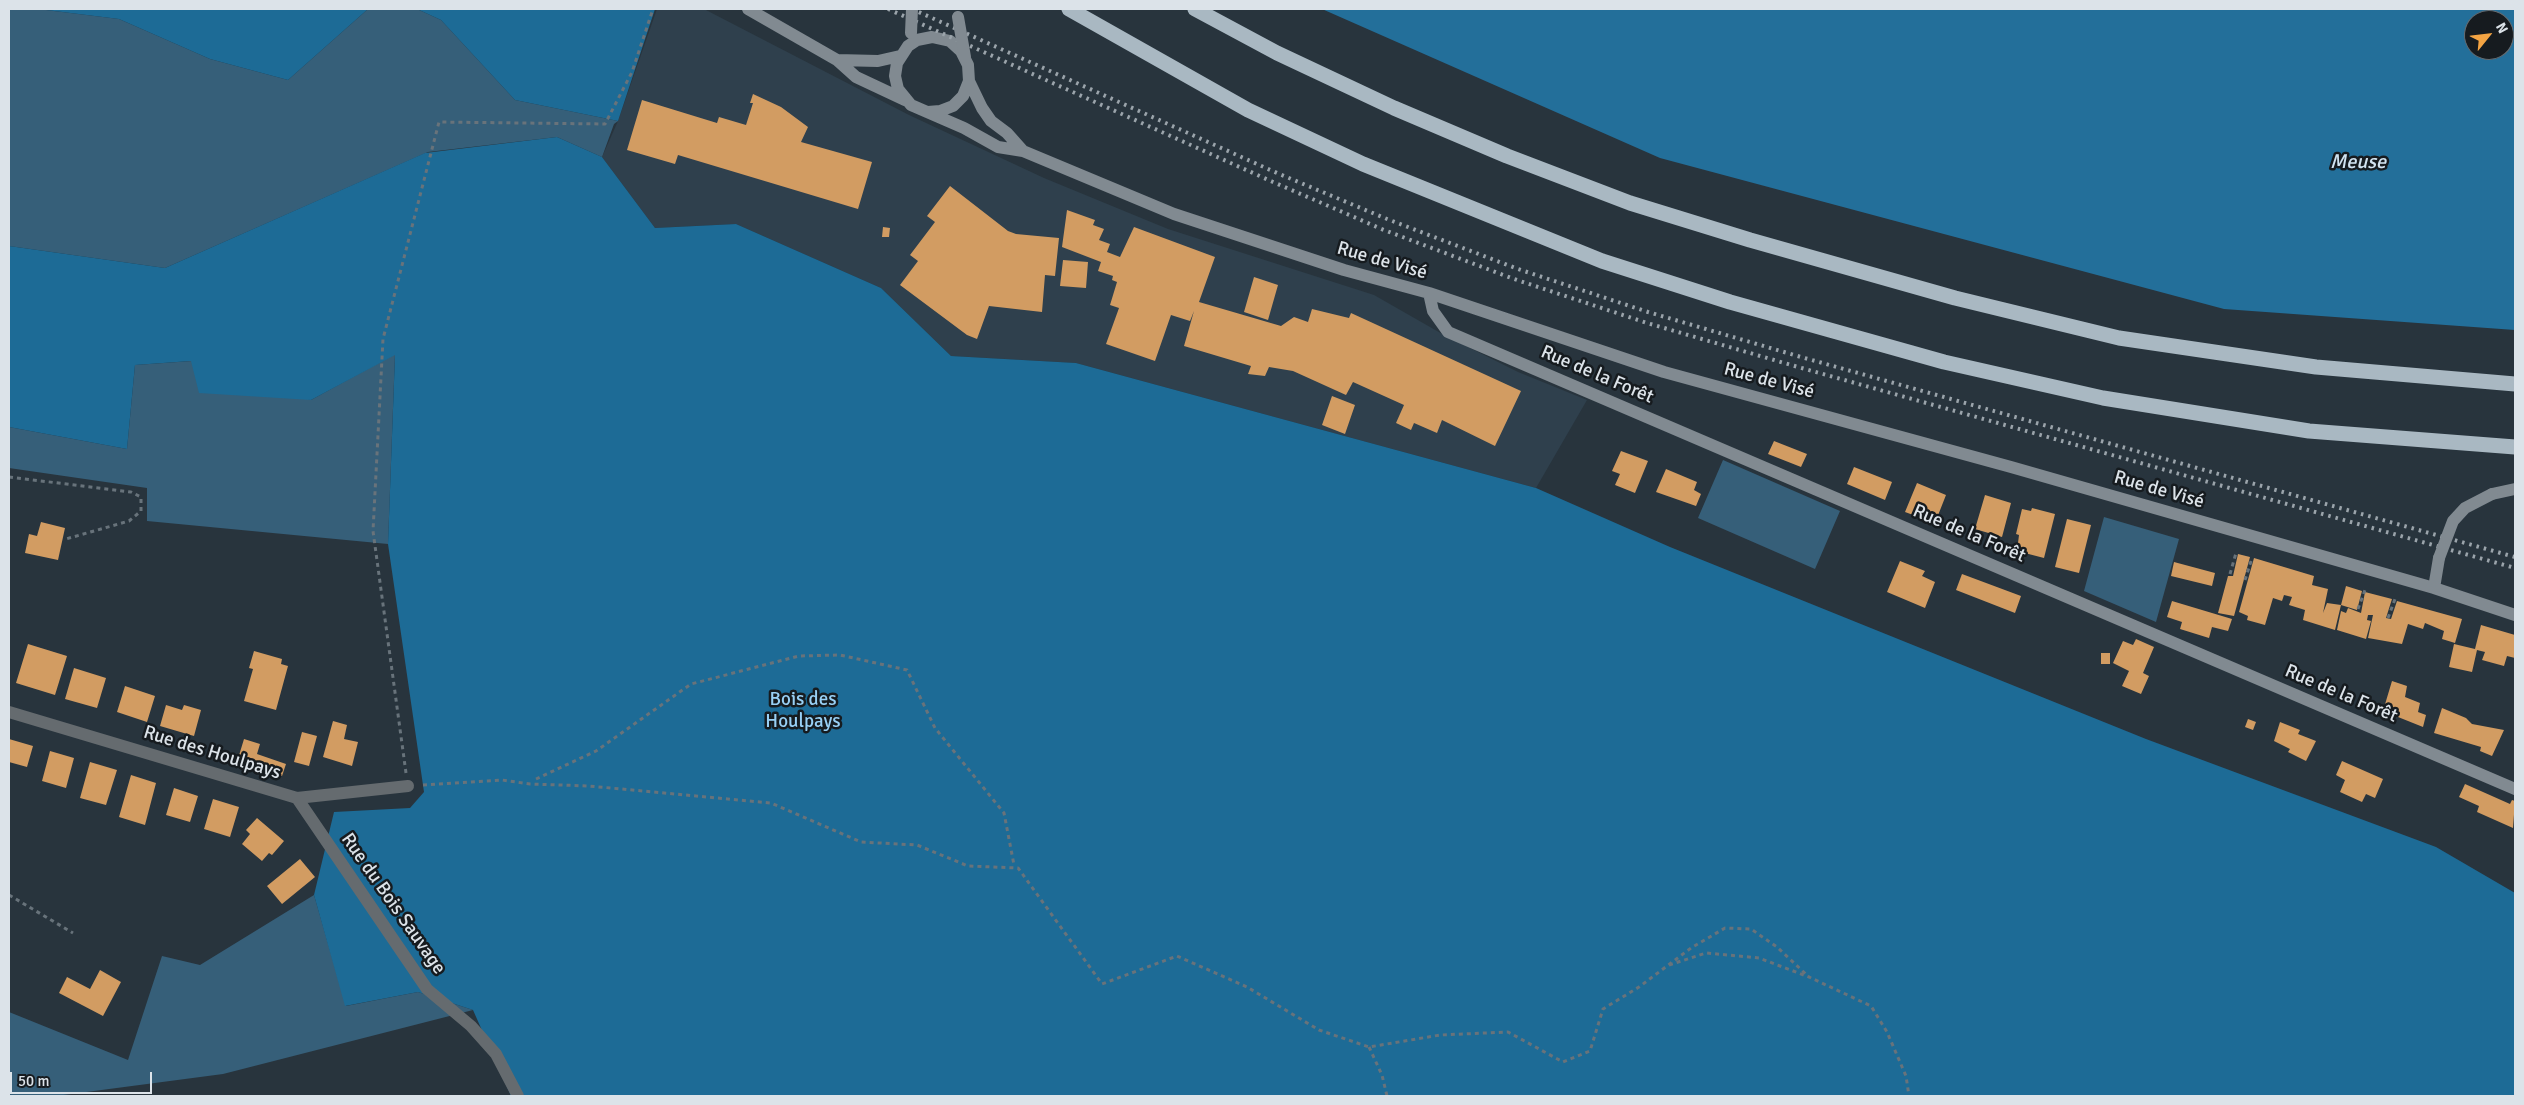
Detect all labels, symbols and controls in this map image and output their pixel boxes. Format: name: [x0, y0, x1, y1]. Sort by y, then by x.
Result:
north arrow: [2464, 10, 2514, 60]
text: N: [2492, 20, 2511, 36]
water label: Meuse: [2330, 151, 2386, 175]
street label: Rue de Visé: [1334, 237, 1430, 285]
street label: Rue de la Forêt: [1537, 341, 1657, 409]
street label: Rue de Visé: [1721, 358, 1817, 404]
street label: Rue de Visé: [2111, 466, 2207, 514]
street label: Rue de la Forêt: [1909, 500, 2029, 568]
street label: Rue de la Forêt: [2281, 660, 2401, 728]
park label: Bois des Houlpays: [765, 689, 841, 733]
street label: Rue des Houlpays: [141, 721, 283, 785]
street label: Rue du Bois Sauvage: [336, 829, 450, 979]
scale bar: [12, 1062, 155, 1094]
text: 50 m: [18, 1072, 49, 1090]

